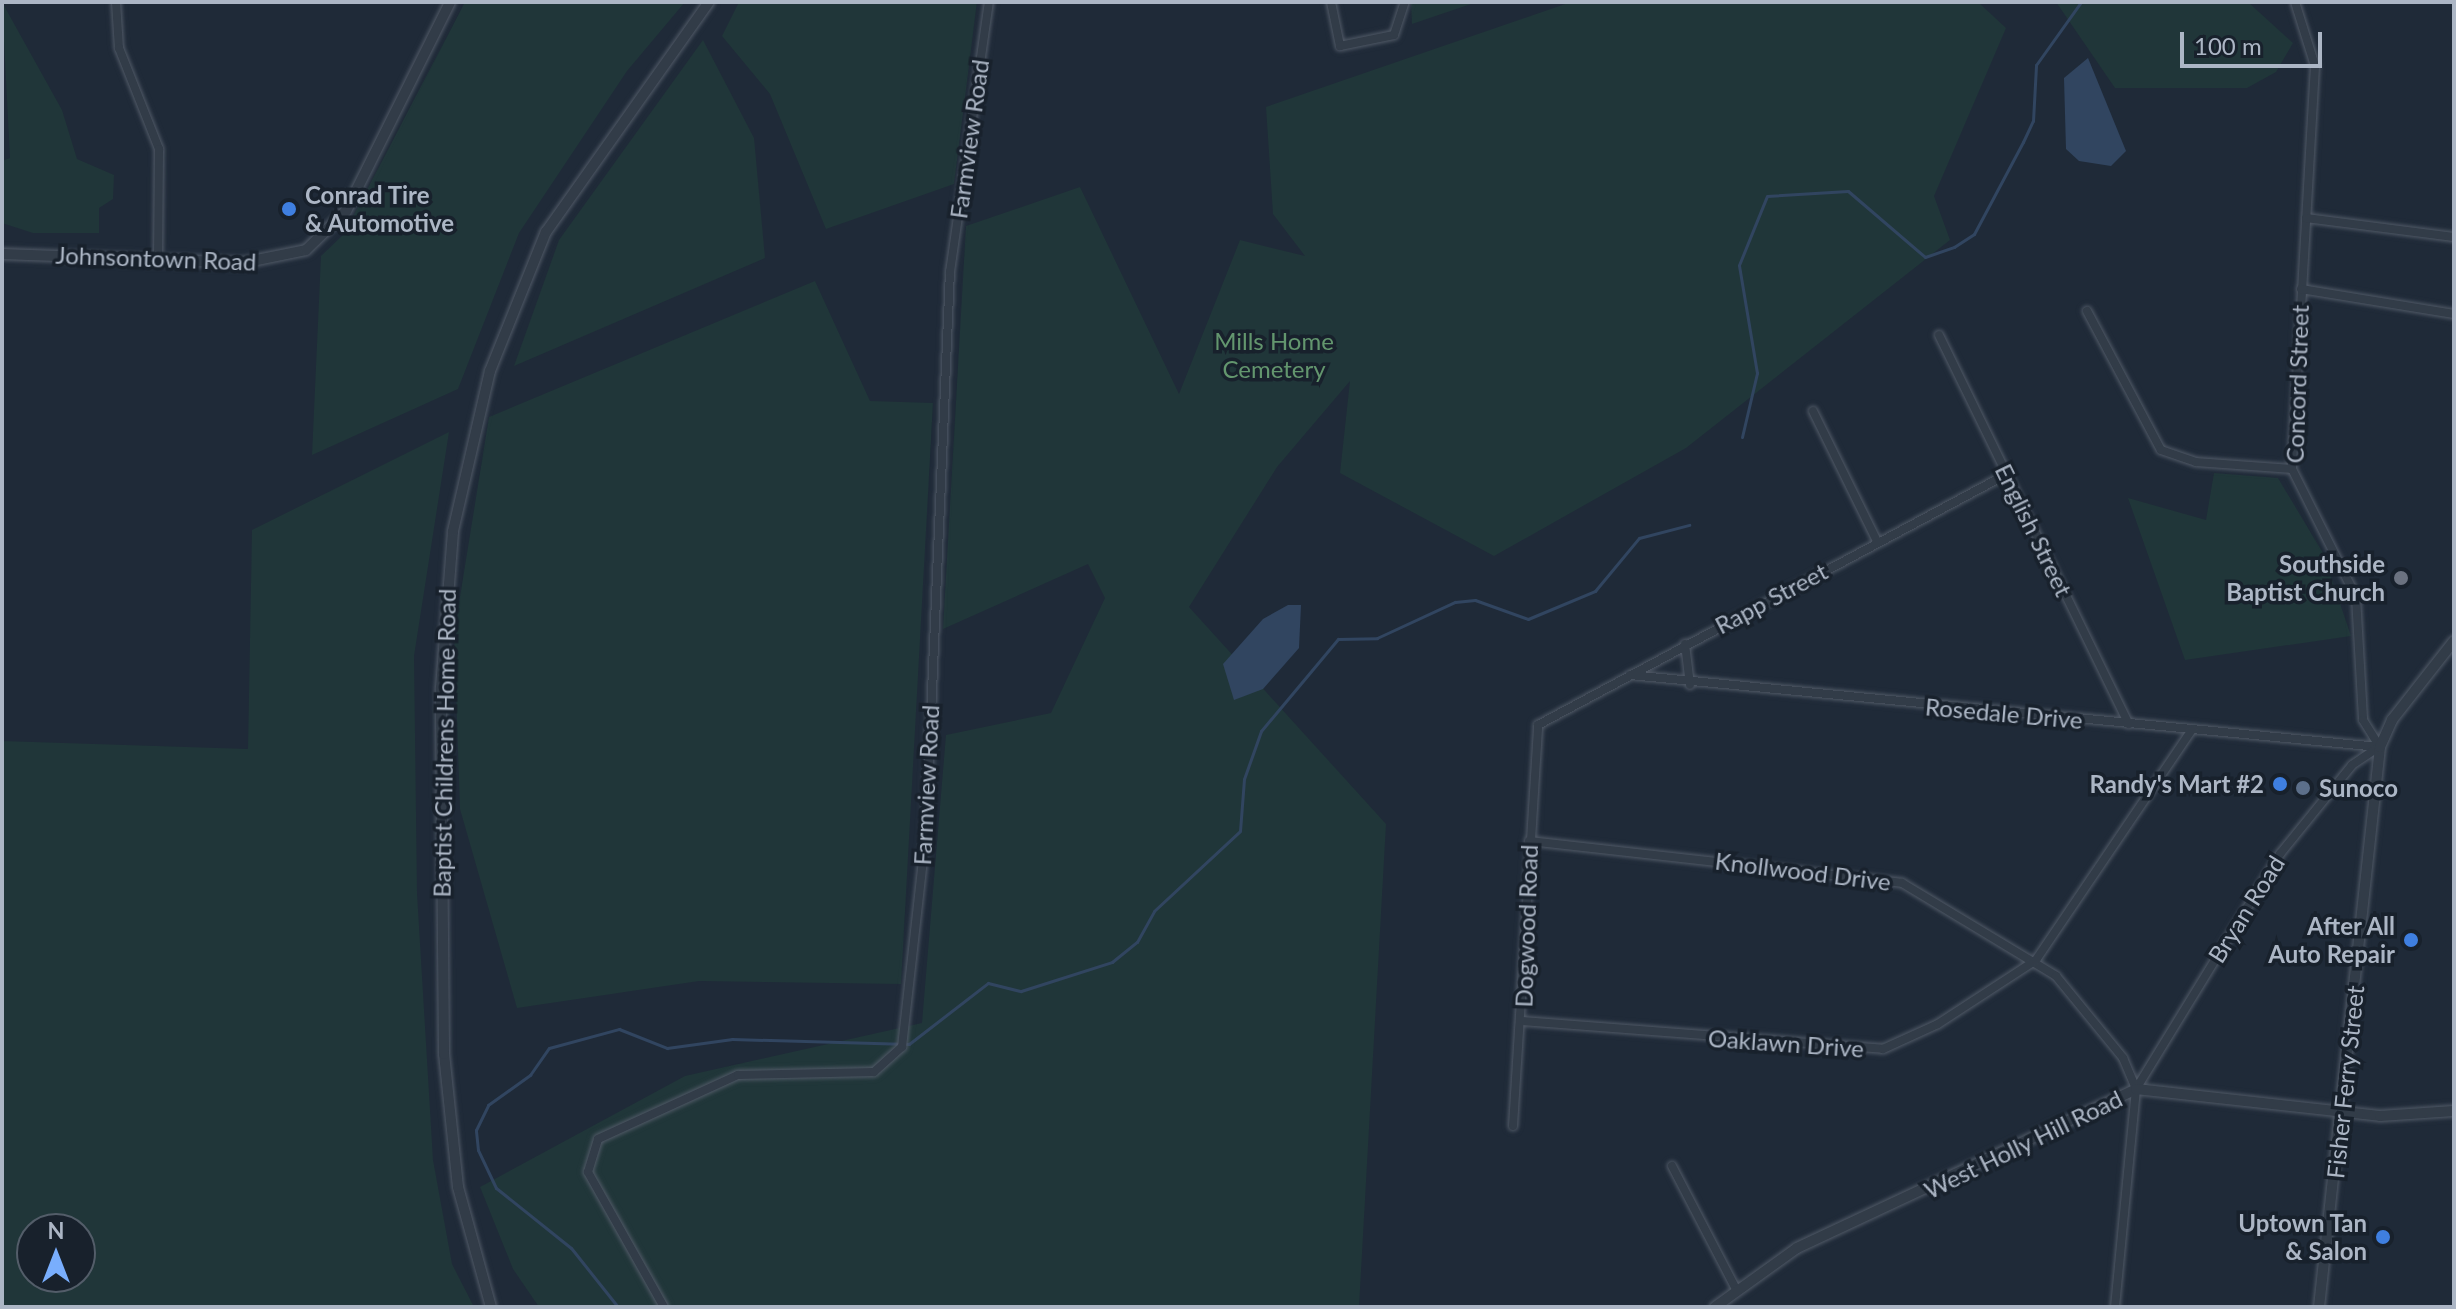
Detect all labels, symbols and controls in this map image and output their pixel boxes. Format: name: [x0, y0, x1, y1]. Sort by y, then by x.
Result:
scale bar: [2184, 16, 2326, 66]
text: 100 m: [2194, 31, 2262, 60]
street label: Farmview Road: [944, 57, 994, 221]
place label: Conrad Tire & Automotive: [305, 181, 455, 237]
marker: Conrad Tire & Automotive: [280, 200, 298, 218]
street label: Johnsontown Road: [55, 240, 257, 276]
street label: Concord Street: [2280, 304, 2314, 464]
park label: Mills Home Cemetery: [1214, 327, 1334, 383]
street label: English Street: [1990, 459, 2078, 601]
place label: Southside Baptist Church: [2226, 550, 2385, 606]
street label: Rapp Street: [1710, 556, 1832, 640]
marker: Southside Baptist Church: [2392, 569, 2410, 587]
street label: Baptist Childrens Home Road: [427, 588, 461, 898]
street label: Rosedale Drive: [1924, 692, 2084, 734]
street label: Farmview Road: [907, 704, 945, 866]
place label: Randy's Mart #2: [2090, 770, 2264, 798]
place label: Sunoco: [2319, 774, 2398, 802]
marker: Randy's Mart #2: [2271, 775, 2289, 793]
marker: Sunoco: [2294, 779, 2312, 797]
street label: Dogwood Road: [1509, 844, 1543, 1008]
street label: Knollwood Drive: [1713, 846, 1893, 896]
street label: Bryan Road: [2202, 850, 2290, 968]
place label: After All Auto Repair: [2268, 912, 2395, 968]
marker: After All Auto Repair: [2402, 931, 2420, 949]
street label: Fisher Ferry Street: [2320, 984, 2370, 1180]
street label: Oaklawn Drive: [1707, 1023, 1865, 1063]
street label: West Holly Hill Road: [1919, 1083, 2127, 1205]
place label: Uptown Tan & Salon: [2238, 1209, 2367, 1265]
north arrow: [16, 1213, 96, 1293]
text: N: [48, 1217, 64, 1244]
marker: Uptown Tan & Salon: [2374, 1228, 2392, 1246]

